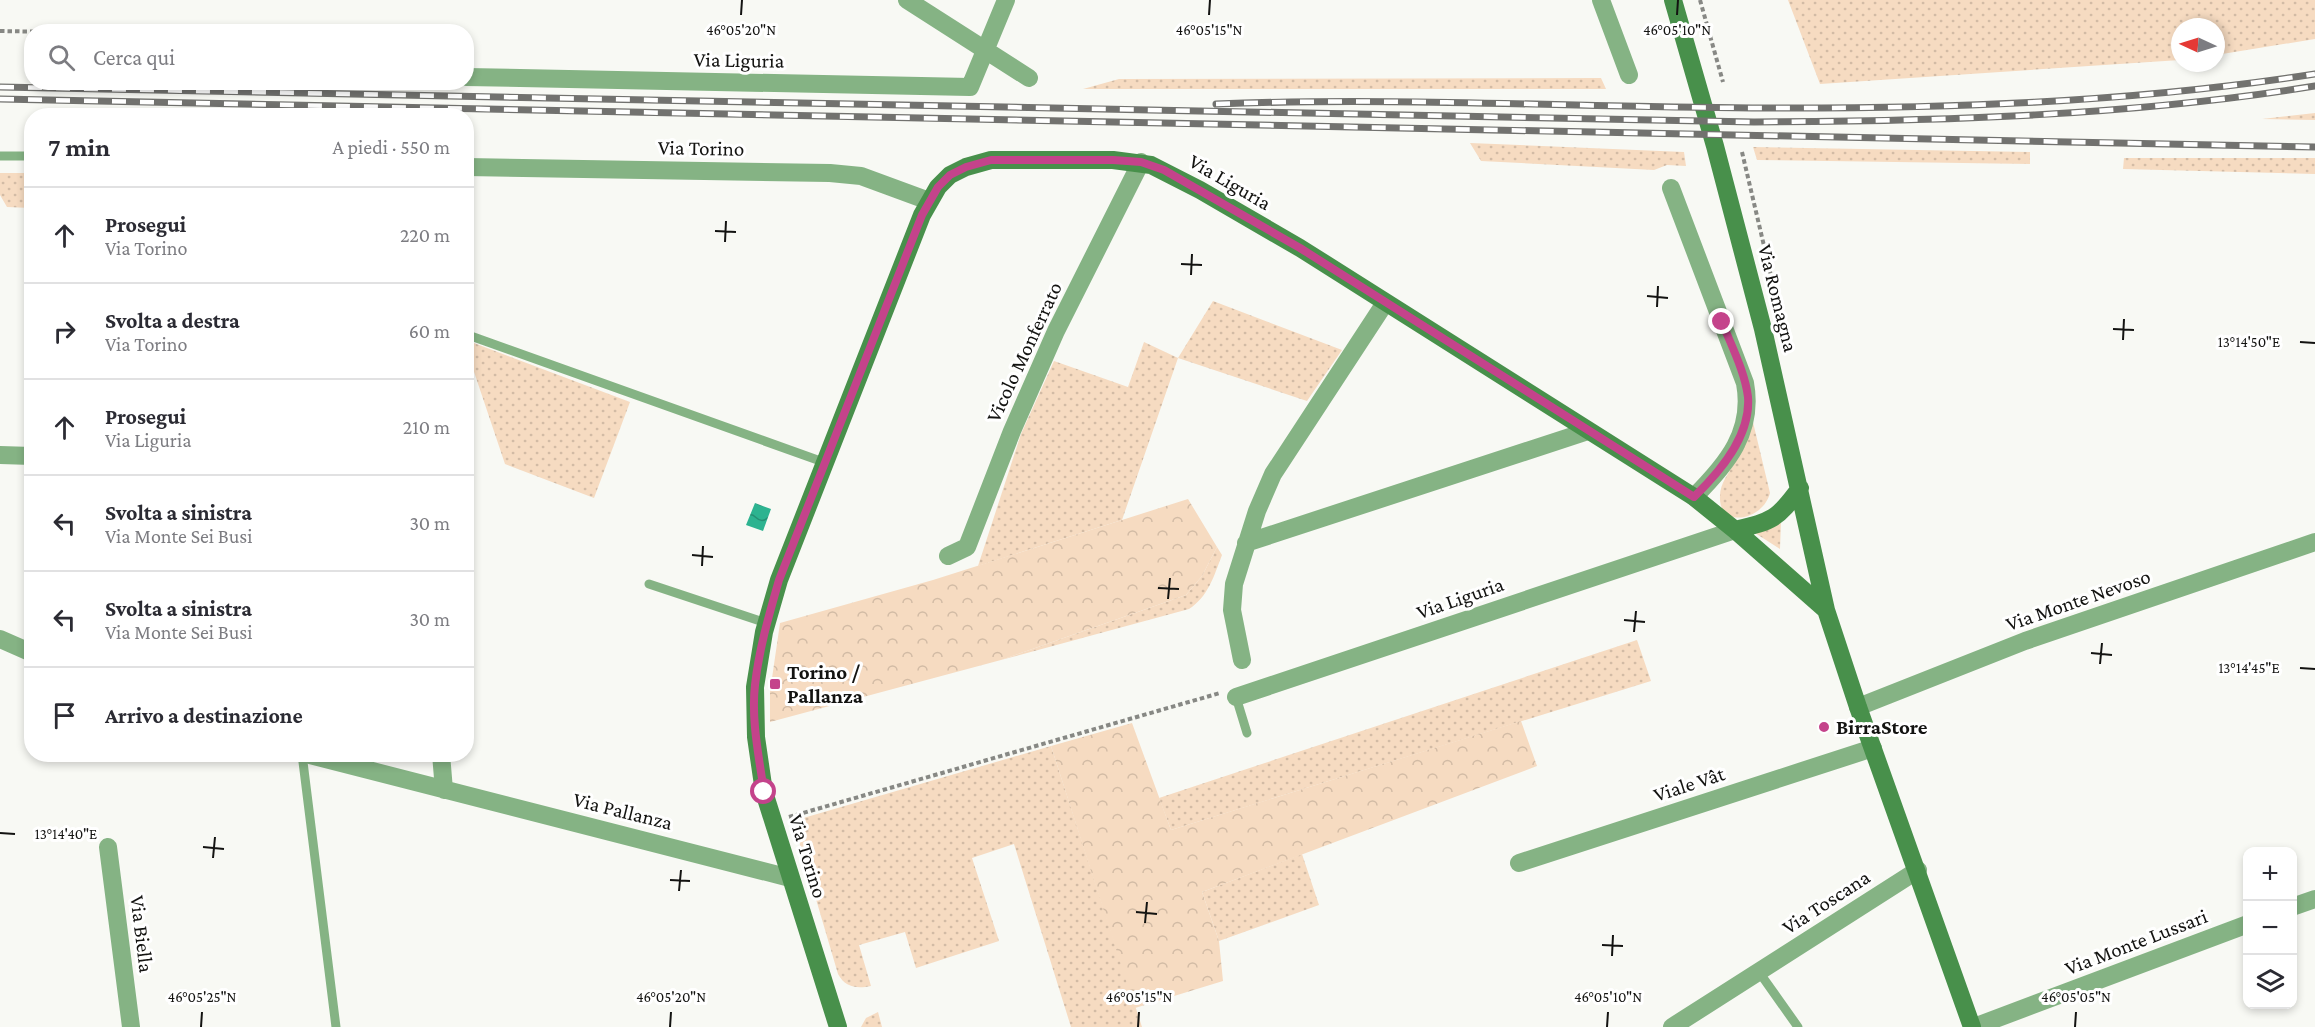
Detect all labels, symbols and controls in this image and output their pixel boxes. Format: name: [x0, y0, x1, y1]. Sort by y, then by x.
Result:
north arrow: [2171, 18, 2225, 72]
text: 46°05'20"N: [706, 22, 776, 38]
text: 46°05'15"N: [1176, 22, 1243, 38]
text: 46°05'10"N: [1643, 22, 1711, 38]
search box: [24, 24, 474, 90]
icon: search: [45, 41, 78, 74]
text: Cerca qui: [93, 45, 175, 70]
street label: Via Liguria: [693, 47, 785, 73]
text: 7 min: [48, 133, 110, 162]
street label: Via Torino: [658, 135, 744, 161]
text: A piedi · 550 m: [333, 136, 450, 158]
street label: Via Liguria: [1185, 149, 1276, 215]
text: Prosegui: [105, 212, 186, 237]
icon: ahead: [48, 219, 81, 252]
text: 220 m: [400, 224, 450, 246]
text: Via Torino: [105, 237, 187, 259]
street label: Via Romagna: [1753, 242, 1803, 355]
street label: Vicolo Monferrato: [981, 278, 1067, 426]
text: Svolta a destra: [105, 308, 240, 333]
route end: [1708, 308, 1734, 334]
icon: right: [48, 315, 81, 348]
text: 60 m: [409, 320, 450, 342]
text: Via Torino: [105, 333, 187, 355]
text: 13°14'50"E: [2218, 334, 2280, 350]
text: Prosegui: [105, 404, 186, 429]
icon: ahead: [48, 411, 81, 444]
text: 210 m: [403, 416, 450, 438]
text: Via Liguria: [105, 429, 191, 451]
text: Svolta a sinistra: [105, 500, 252, 525]
icon: left: [48, 507, 81, 540]
text: 30 m: [409, 512, 450, 534]
text: Via Monte Sei Busi: [105, 525, 252, 547]
street label: Via Monte Nevoso: [2003, 564, 2153, 636]
street label: Via Liguria: [1413, 572, 1507, 624]
text: Svolta a sinistra: [105, 596, 252, 621]
icon: left: [48, 603, 81, 636]
text: 30 m: [409, 608, 450, 630]
text: Via Monte Sei Busi: [105, 621, 252, 643]
place label: Torino / Pallanza: [787, 660, 864, 708]
text: 13°14'45"E: [2218, 660, 2280, 676]
marker: Torino / Pallanza: [768, 677, 782, 691]
icon: arrive: [48, 699, 81, 732]
text: Arrivo a destinazione: [105, 703, 303, 728]
place label: BirraStore: [1836, 715, 1928, 739]
marker: BirraStore: [1817, 720, 1831, 734]
street label: Viale Vât: [1650, 761, 1729, 807]
route start: [750, 778, 776, 804]
street label: Via Pallanza: [571, 787, 675, 835]
street label: Via Torino: [784, 811, 832, 901]
text: 13°14'40"E: [35, 826, 97, 842]
map controls: [2243, 847, 2297, 1009]
button: +: [2243, 847, 2297, 901]
street label: Via Toscana: [1778, 865, 1874, 939]
street label: Via Biella: [125, 894, 159, 974]
button: −: [2243, 901, 2297, 955]
street label: Via Monte Lussari: [2061, 904, 2211, 980]
button: layers: [2243, 955, 2297, 1009]
text: 46°05'25"N: [168, 989, 237, 1005]
text: 46°05'20"N: [636, 989, 706, 1005]
text: 46°05'15"N: [1106, 989, 1173, 1005]
text: 46°05'10"N: [1574, 989, 1642, 1005]
text: 46°05'05"N: [2041, 989, 2111, 1005]

